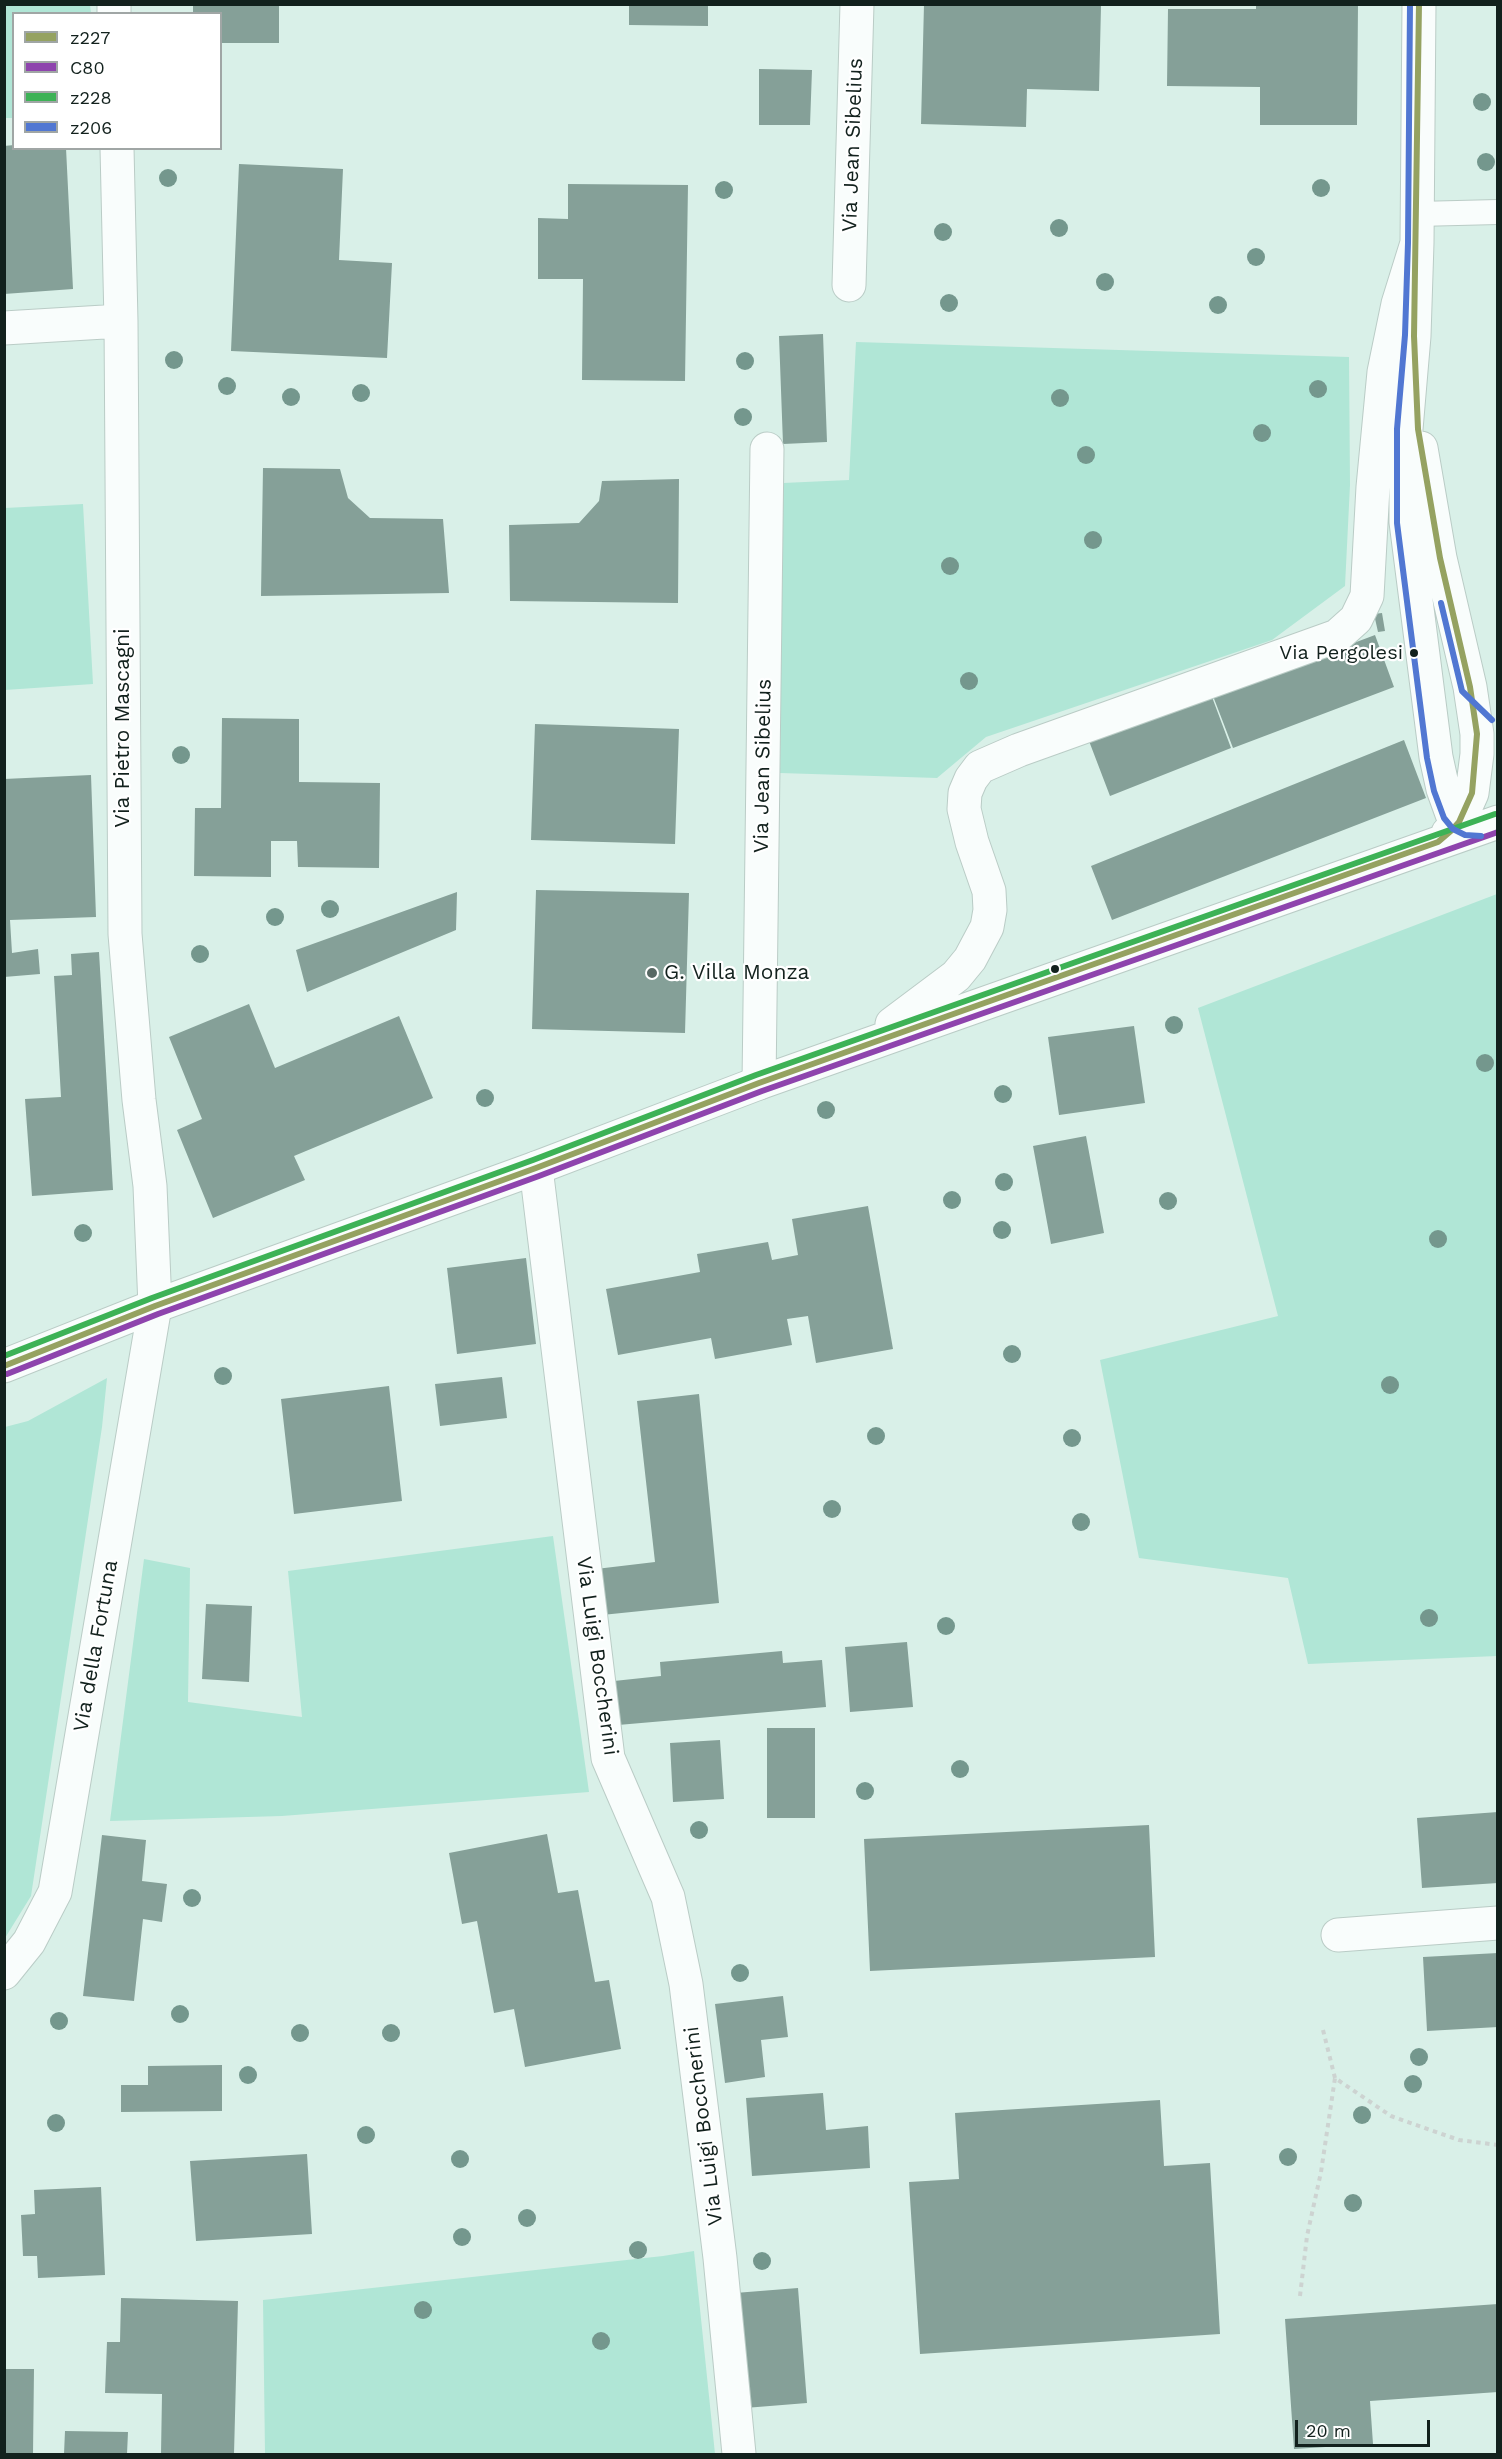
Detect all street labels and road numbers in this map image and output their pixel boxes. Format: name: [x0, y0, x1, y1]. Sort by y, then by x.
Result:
street label: Via Jean Sibelius: [837, 57, 869, 233]
street label: Via Pietro Mascagni: [110, 628, 136, 828]
street label: Via Jean Sibelius: [749, 679, 777, 853]
street label: Via Luigi Boccherini: [571, 1555, 623, 1757]
street label: Via della Fortuna: [68, 1558, 124, 1734]
street label: Via Luigi Boccherini: [679, 2025, 729, 2227]

